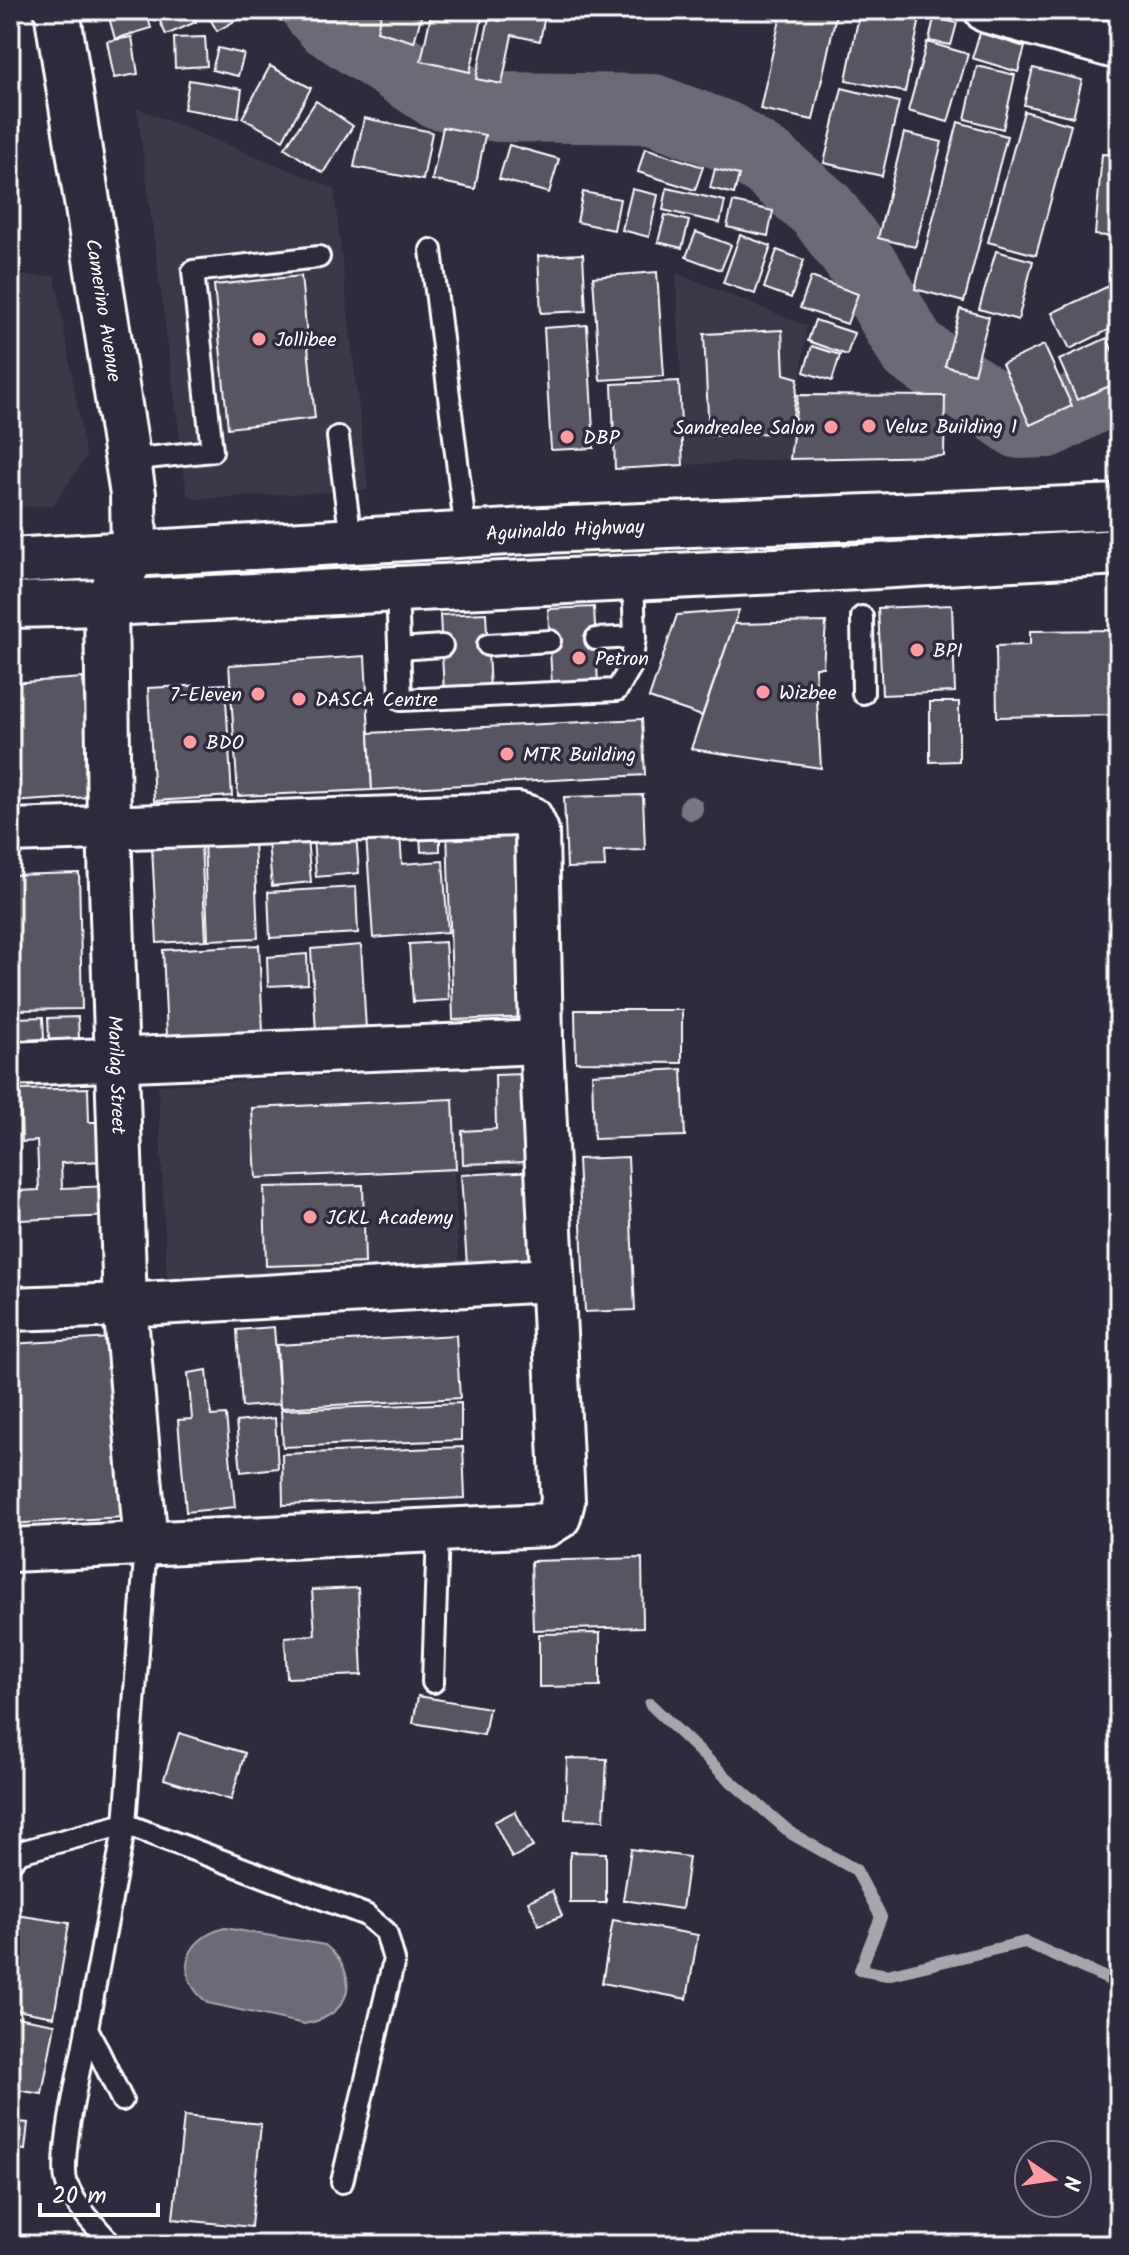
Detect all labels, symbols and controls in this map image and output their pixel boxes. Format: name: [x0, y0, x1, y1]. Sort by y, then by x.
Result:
street label: Camerino Avenue: [75, 237, 129, 384]
place label: Jollibee: [275, 325, 336, 357]
marker: Jollibee: [250, 330, 268, 348]
place label: Veluz Building 1: [885, 412, 1017, 444]
place label: Sandrealee Salon: [674, 413, 815, 445]
marker: Veluz Building 1: [860, 417, 878, 435]
marker: Sandrealee Salon: [822, 418, 840, 436]
place label: DBP: [583, 423, 621, 455]
marker: DBP: [558, 428, 576, 446]
street label: Aguinaldo Highway: [485, 512, 646, 551]
place label: BPI: [933, 636, 963, 668]
marker: BPI: [908, 641, 926, 659]
place label: Petron: [595, 644, 649, 676]
marker: Petron: [570, 649, 588, 667]
place label: Wizbee: [779, 678, 837, 710]
place label: 7-Eleven: [170, 680, 242, 712]
marker: Wizbee: [754, 683, 772, 701]
marker: 7-Eleven: [249, 685, 267, 703]
place label: DASCA Centre: [315, 685, 438, 717]
marker: DASCA Centre: [290, 690, 308, 708]
place label: BDO: [206, 728, 244, 760]
marker: BDO: [181, 733, 199, 751]
place label: MTR Building: [523, 740, 636, 772]
marker: MTR Building: [498, 745, 516, 763]
street label: Marilag Street: [97, 1015, 133, 1135]
place label: JCKL Academy: [326, 1203, 453, 1235]
marker: JCKL Academy: [301, 1208, 319, 1226]
north arrow: [1013, 2139, 1093, 2219]
scale bar: [40, 2167, 158, 2217]
text: N: [1051, 2172, 1089, 2194]
text: 20 m: [52, 2177, 107, 2216]

